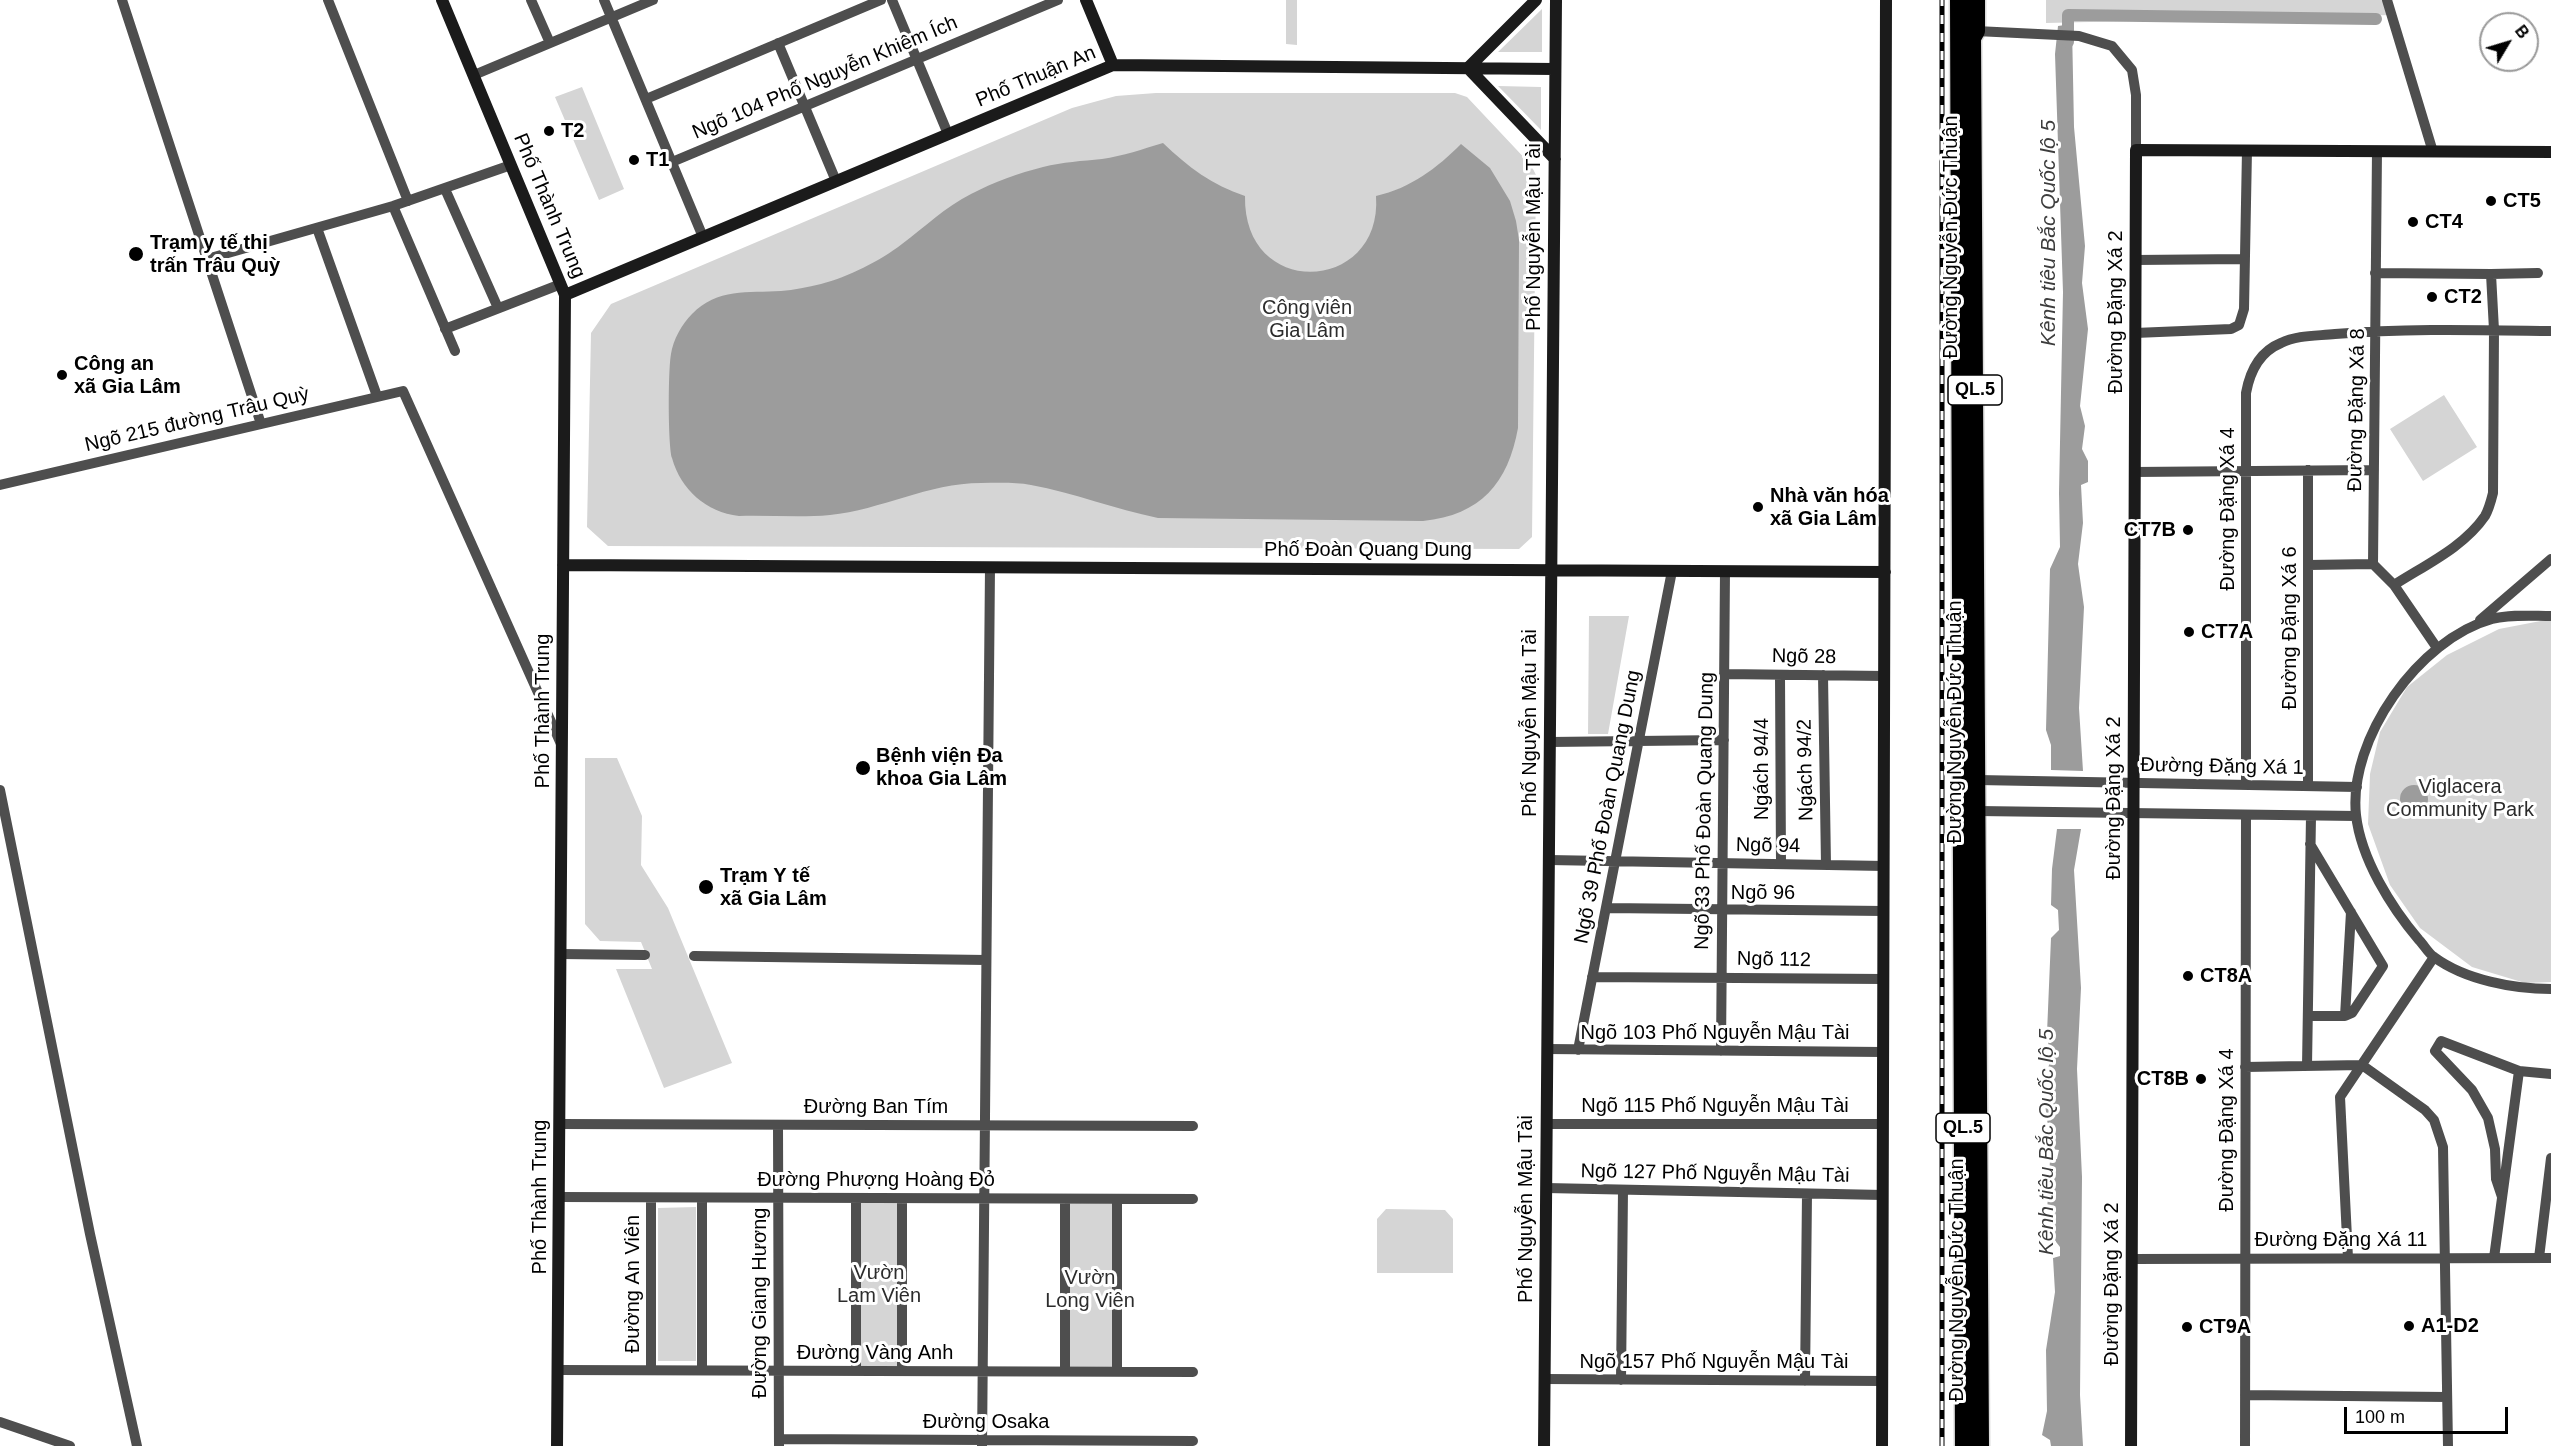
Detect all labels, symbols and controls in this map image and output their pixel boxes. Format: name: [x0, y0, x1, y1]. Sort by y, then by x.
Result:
street label: Ngõ 104 Phố Nguyễn Khiêm Ích: [689, 11, 961, 145]
north arrow: [2479, 12, 2539, 72]
text: B: [2512, 22, 2532, 42]
street label: Phố Thuận An: [972, 41, 1100, 113]
street label: Đường Nguyễn Đức Thuận: [1939, 115, 1963, 359]
place label: T2: [561, 119, 584, 143]
water label: Kênh tiêu Bắc Quốc lộ 5: [2036, 120, 2062, 346]
marker: T2: [542, 124, 556, 138]
street label: Phố Thành Trung: [508, 130, 590, 282]
street label: Phố Nguyễn Mậu Tài: [1522, 143, 1546, 331]
place label: T1: [646, 148, 669, 172]
marker: T1: [627, 153, 641, 167]
place label: CT5: [2503, 189, 2541, 213]
marker: CT5: [2484, 194, 2498, 208]
place label: CT4: [2425, 210, 2463, 234]
marker: CT4: [2406, 215, 2420, 229]
street label: Đường Đặng Xá 2: [2104, 230, 2128, 394]
place label: Trạm y tế thị trấn Trâu Quỳ: [150, 231, 280, 278]
marker: Trạm y tế thị trấn Trâu Quỳ: [127, 245, 145, 263]
place label: CT2: [2444, 285, 2482, 309]
marker: CT2: [2425, 290, 2439, 304]
park label: Công viên Gia Lâm: [1262, 296, 1352, 343]
street label: Đường Đặng Xá 8: [2344, 328, 2370, 492]
place label: Công an xã Gia Lâm: [74, 352, 181, 399]
marker: Công an xã Gia Lâm: [55, 368, 69, 382]
road number: QL.5: [1948, 375, 2002, 405]
street label: Ngõ 215 đường Trâu Quỳ: [83, 383, 311, 457]
street label: Đường Đặng Xá 4: [2216, 427, 2240, 591]
place label: Nhà văn hóa xã Gia Lâm: [1770, 484, 1889, 531]
marker: Nhà văn hóa xã Gia Lâm: [1751, 500, 1765, 514]
place label: CT7B: [2124, 518, 2176, 542]
marker: CT7B: [2181, 523, 2195, 537]
street label: Phố Đoàn Quang Dung: [1264, 538, 1472, 562]
street label: Đường Đặng Xá 6: [2278, 546, 2302, 710]
street label: Đường Nguyễn Đức Thuận: [1943, 600, 1967, 844]
place label: CT7A: [2201, 620, 2253, 644]
marker: CT7A: [2182, 625, 2196, 639]
street label: Phố Nguyễn Mậu Tài: [1518, 629, 1542, 817]
street label: Phố Thành Trung: [531, 634, 555, 788]
street label: Ngõ 28: [1772, 644, 1836, 670]
street label: Ngõ 39 Phố Đoàn Quang Dung: [1570, 668, 1646, 946]
street label: Ngõ 33 Phố Đoàn Quang Dung: [1691, 672, 1719, 950]
street label: Đường Đặng Xá 2: [2102, 716, 2126, 880]
street label: Ngách 94/4: [1750, 718, 1774, 820]
street label: Ngách 94/2: [1793, 719, 1819, 821]
place label: Bệnh viện Đa khoa Gia Lâm: [876, 744, 1007, 791]
street label: Đường Đặng Xá 1: [2140, 754, 2304, 780]
marker: Bệnh viện Đa khoa Gia Lâm: [854, 759, 872, 777]
park label: Viglacera Community Park: [2386, 775, 2534, 822]
street label: Ngõ 94: [1736, 833, 1800, 859]
place label: Trạm Y tế xã Gia Lâm: [720, 864, 827, 911]
marker: Trạm Y tế xã Gia Lâm: [697, 878, 715, 896]
street label: Ngõ 96: [1731, 881, 1795, 905]
street label: Ngõ 112: [1737, 947, 1811, 973]
place label: CT8A: [2200, 964, 2252, 988]
marker: CT8A: [2181, 969, 2195, 983]
street label: Ngõ 103 Phố Nguyễn Mậu Tài: [1580, 1021, 1850, 1045]
water label: Kênh tiêu Bắc Quốc lộ 5: [2034, 1029, 2060, 1255]
street label: Đường Đặng Xá 4: [2215, 1048, 2239, 1212]
place label: CT8B: [2137, 1067, 2189, 1091]
marker: CT8B: [2194, 1072, 2208, 1086]
street label: Ngõ 115 Phố Nguyễn Mậu Tài: [1581, 1094, 1849, 1118]
street label: Đường Ban Tím: [804, 1095, 948, 1119]
road number: QL.5: [1936, 1113, 1990, 1143]
street label: Phố Nguyễn Mậu Tài: [1514, 1115, 1538, 1303]
street label: Phố Thành Trung: [528, 1120, 552, 1274]
street label: Đường Nguyễn Đức Thuận: [1945, 1158, 1969, 1402]
street label: Ngõ 127 Phố Nguyễn Mậu Tài: [1580, 1160, 1850, 1188]
street label: Đường Phượng Hoàng Đỏ: [757, 1168, 995, 1192]
street label: Đường Đặng Xá 2: [2100, 1202, 2124, 1366]
street label: Đường Giang Hương: [748, 1208, 772, 1398]
street label: Đường An Viên: [621, 1215, 645, 1353]
street label: Đường Đặng Xá 11: [2255, 1228, 2427, 1252]
park label: Vườn Lam Viên: [837, 1261, 921, 1308]
park label: Vườn Long Viên: [1045, 1266, 1135, 1313]
place label: A1-D2: [2421, 1314, 2479, 1338]
place label: CT9A: [2199, 1315, 2251, 1339]
marker: A1-D2: [2402, 1319, 2416, 1333]
marker: CT9A: [2180, 1320, 2194, 1334]
street label: Đường Vàng Anh: [797, 1341, 953, 1365]
street label: Ngõ 157 Phố Nguyễn Mậu Tài: [1579, 1350, 1849, 1374]
scale bar: [2347, 1395, 2510, 1433]
text: 100 m: [2355, 1407, 2405, 1427]
street label: Đường Osaka: [923, 1410, 1049, 1434]

